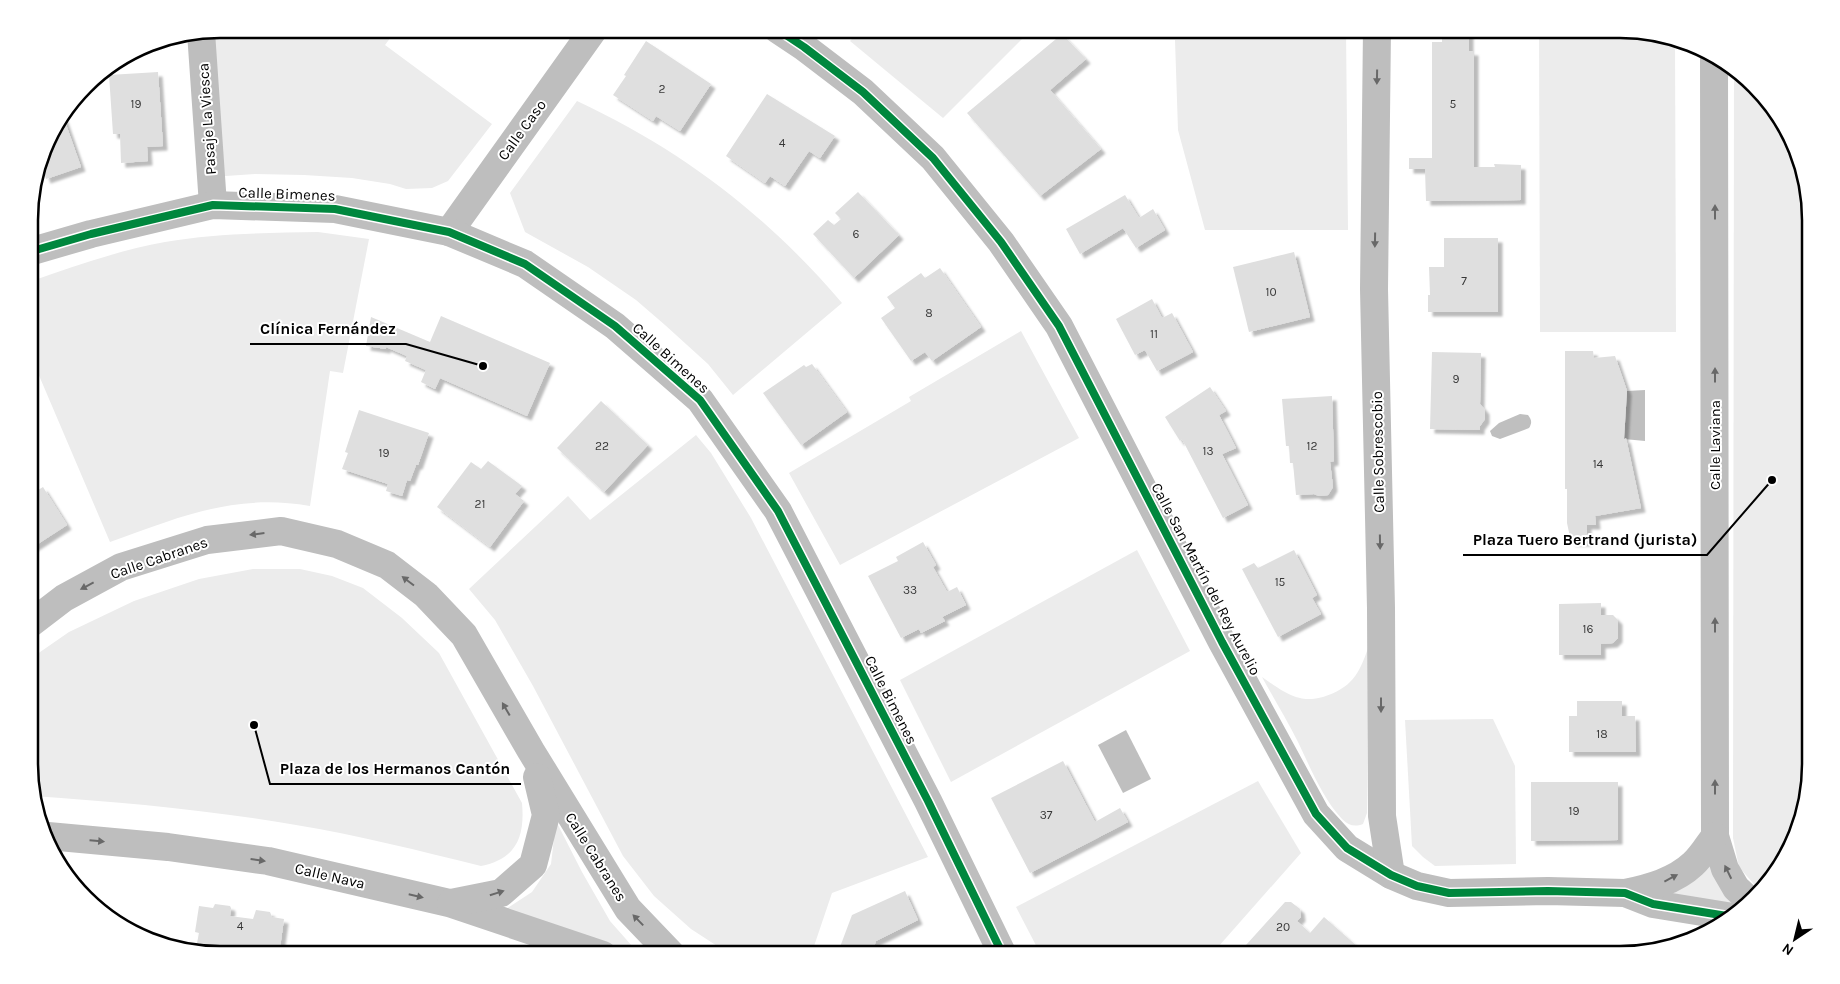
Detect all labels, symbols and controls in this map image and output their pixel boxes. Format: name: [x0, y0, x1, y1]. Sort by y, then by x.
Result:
street label: Pasaje La Viesca: [194, 63, 220, 175]
one-way arrow: [1372, 70, 1380, 86]
house number: 2: [659, 82, 666, 96]
street label: Calle Caso: [494, 96, 550, 164]
house number: 19: [131, 97, 141, 111]
house number: 5: [1450, 97, 1457, 111]
house number: 4: [779, 136, 786, 150]
street label: Calle Bimenes: [238, 183, 336, 205]
one-way arrow: [1711, 204, 1719, 220]
house number: 6: [853, 227, 860, 241]
one-way arrow: [1371, 232, 1379, 248]
house number: 7: [1461, 274, 1467, 288]
house number: 10: [1265, 285, 1277, 299]
house number: 8: [925, 306, 933, 320]
callout: Clínica Fernández: [250, 313, 406, 344]
text: Clínica Fernández: [260, 319, 396, 338]
street label: Calle Bimenes: [629, 319, 713, 397]
house number: 11: [1150, 327, 1158, 341]
one-way arrow: [1711, 366, 1719, 382]
house number: 9: [1453, 372, 1460, 386]
street label: Calle Sobrescobio: [1368, 391, 1388, 513]
street label: Calle Laviana: [1706, 400, 1724, 490]
house number: 22: [595, 439, 609, 453]
house number: 12: [1307, 439, 1318, 453]
house number: 13: [1202, 444, 1214, 458]
house number: 19: [379, 446, 389, 460]
house number: 14: [1593, 457, 1604, 471]
street label: Calle San Martín del Rey Aurelio: [1147, 480, 1265, 678]
house number: 21: [475, 497, 485, 511]
callout: Plaza Tuero Bertrand (jurista): [1463, 524, 1707, 555]
one-way arrow: [249, 530, 265, 538]
text: Plaza Tuero Bertrand (jurista): [1473, 530, 1697, 549]
street label: Calle Cabranes: [108, 533, 210, 583]
one-way arrow: [1376, 535, 1384, 551]
house number: 15: [1275, 575, 1286, 589]
one-way arrow: [402, 576, 415, 587]
one-way arrow: [80, 582, 94, 590]
house number: 33: [903, 583, 917, 597]
one-way arrow: [1711, 616, 1719, 632]
house number: 16: [1583, 622, 1594, 636]
street label: Calle Bimenes: [861, 653, 921, 747]
one-way arrow: [1377, 697, 1385, 713]
one-way arrow: [502, 702, 511, 716]
house number: 18: [1596, 727, 1608, 741]
callout: Plaza de los Hermanos Cantón: [270, 753, 521, 784]
text: Plaza de los Hermanos Cantón: [280, 759, 510, 778]
one-way arrow: [1711, 779, 1719, 795]
house number: 19: [1569, 804, 1579, 818]
house number: 37: [1040, 808, 1053, 822]
street label: Calle Cabranes: [561, 809, 631, 905]
one-way arrow: [89, 837, 105, 845]
one-way arrow: [250, 856, 266, 864]
street label: Calle Nava: [293, 859, 367, 893]
one-way arrow: [1723, 865, 1731, 879]
one-way arrow: [1664, 874, 1679, 882]
one-way arrow: [490, 889, 505, 897]
one-way arrow: [409, 892, 424, 900]
north arrow: [1770, 914, 1820, 964]
one-way arrow: [632, 915, 644, 927]
house number: 4: [237, 919, 244, 933]
house number: 20: [1276, 920, 1290, 934]
text: N: [1779, 939, 1797, 959]

